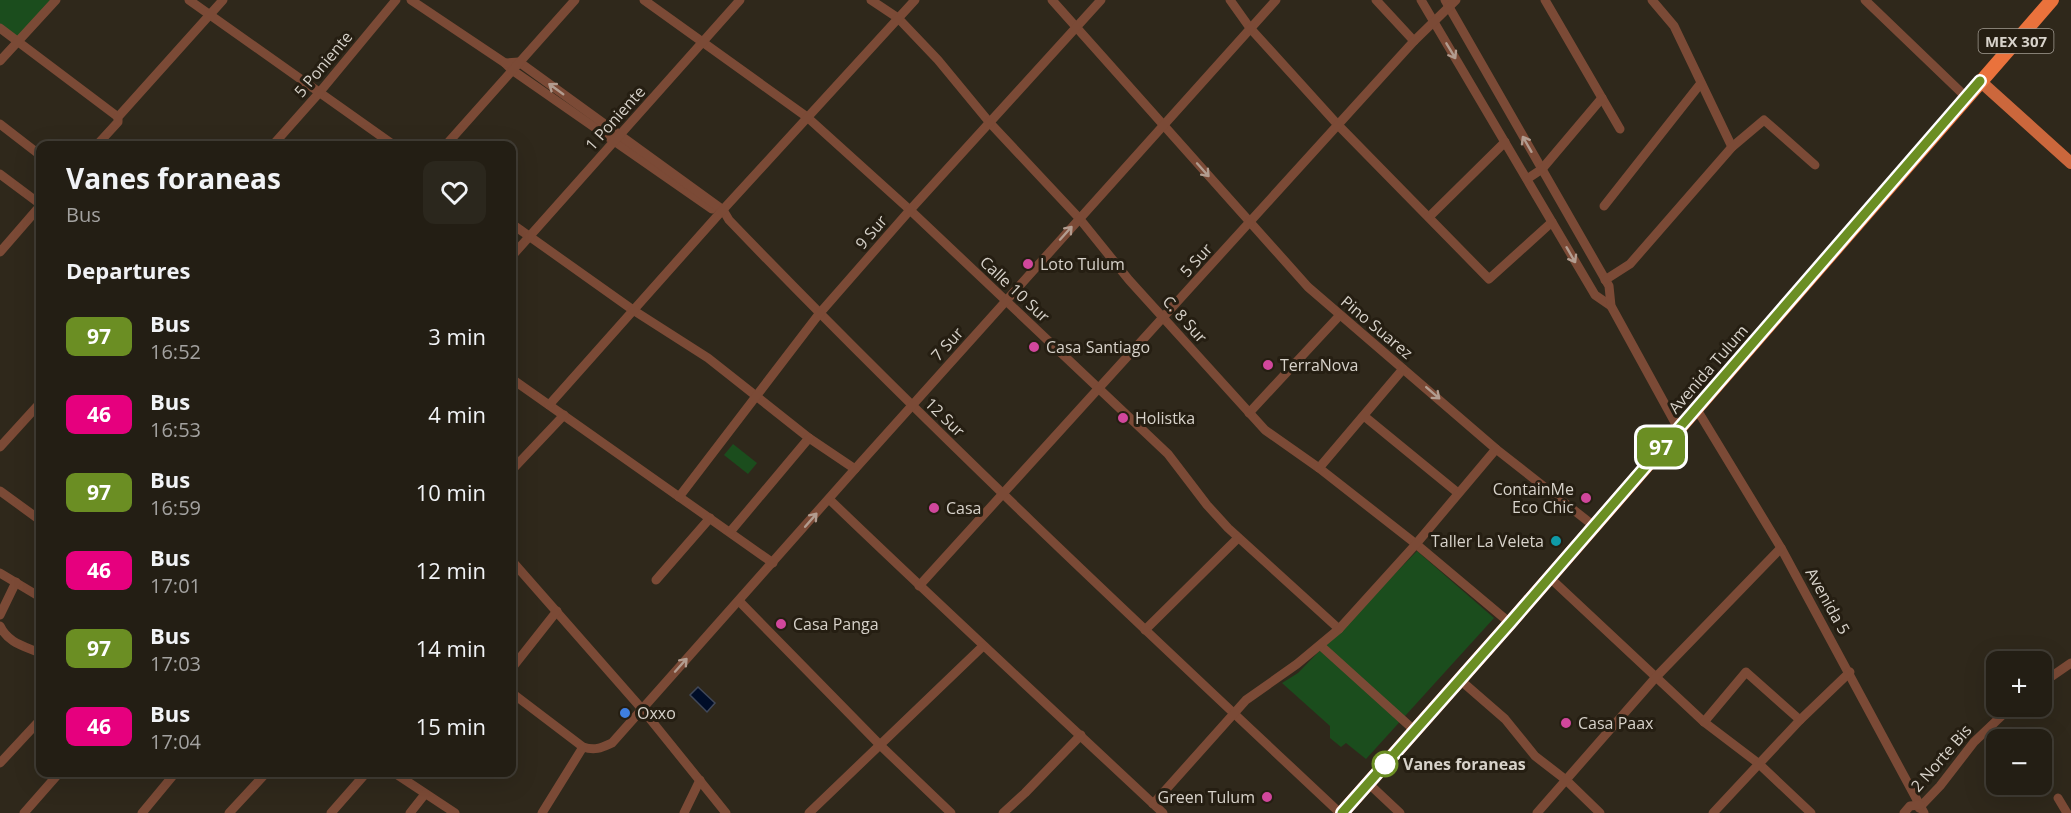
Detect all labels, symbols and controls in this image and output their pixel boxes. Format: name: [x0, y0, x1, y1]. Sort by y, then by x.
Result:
street label: 5 Poniente: [289, 26, 357, 102]
road number: MEX 307: [1978, 29, 2054, 53]
one-way arrow: [1446, 41, 1457, 59]
street label: 1 Poniente: [580, 81, 650, 155]
one-way arrow: [549, 83, 565, 95]
one-way arrow: [1521, 136, 1533, 153]
text: Vanes foraneas: [66, 159, 281, 197]
button: heart: [423, 161, 486, 224]
one-way arrow: [1196, 162, 1210, 177]
text: Bus: [66, 201, 101, 228]
street label: 9 Sur: [850, 210, 892, 254]
one-way arrow: [1059, 226, 1073, 241]
street label: 5 Sur: [1175, 238, 1217, 282]
one-way arrow: [1565, 246, 1577, 263]
street label: Calle 10 Sur: [975, 251, 1055, 327]
place label: Loto Tulum: [1040, 253, 1125, 275]
text: Departures: [66, 255, 190, 285]
marker: Loto Tulum: [1021, 257, 1035, 271]
street label: Pino Suarez: [1336, 290, 1418, 364]
street label: C. 8 Sur: [1158, 291, 1213, 348]
text: Bus: [150, 308, 190, 338]
street label: Avenida Tulum: [1663, 320, 1753, 418]
text: 3 min: [428, 321, 486, 351]
text: 97: [87, 322, 111, 350]
street label: 7 Sur: [926, 322, 968, 366]
place label: Casa Santiago: [1046, 336, 1150, 358]
text: 16:52: [150, 338, 201, 365]
marker: Casa Santiago: [1027, 340, 1041, 354]
place label: TerraNova: [1280, 354, 1358, 376]
marker: TerraNova: [1261, 358, 1275, 372]
text: Bus: [150, 386, 190, 416]
one-way arrow: [1425, 386, 1440, 400]
street label: 12 Sur: [920, 393, 970, 442]
text: 4 min: [428, 399, 486, 429]
text: 46: [87, 400, 111, 428]
place label: Holistka: [1135, 407, 1195, 429]
marker: Holistka: [1116, 411, 1130, 425]
text: 16:53: [150, 416, 201, 443]
line badge: 97: [1634, 428, 1688, 466]
text: 97: [1649, 433, 1673, 461]
text: Bus: [150, 464, 190, 494]
text: 10 min: [416, 477, 486, 507]
text: 97: [87, 478, 111, 506]
place label: ContainMe Eco Chic: [1493, 478, 1574, 518]
marker: ContainMe Eco Chic: [1579, 491, 1593, 505]
text: 16:59: [150, 494, 201, 521]
place label: Casa: [946, 497, 981, 519]
marker: Casa: [927, 501, 941, 515]
one-way arrow: [804, 513, 818, 528]
place label: Taller La Veleta: [1431, 530, 1544, 552]
marker: Taller La Veleta: [1549, 534, 1563, 548]
text: Bus: [150, 542, 190, 572]
text: 12 min: [416, 555, 486, 585]
text: 46: [87, 556, 111, 584]
street label: Avenida 5: [1801, 564, 1855, 638]
text: 17:01: [150, 572, 201, 599]
place label: Casa Panga: [793, 613, 879, 635]
marker: Casa Panga: [774, 617, 788, 631]
text: Bus: [150, 620, 190, 650]
text: 14 min: [416, 633, 486, 663]
text: 97: [87, 634, 111, 662]
text: 17:03: [150, 650, 201, 677]
map controls: [1986, 651, 2052, 795]
button: +: [1986, 651, 2052, 717]
one-way arrow: [674, 658, 688, 673]
text: Bus: [150, 698, 190, 728]
place label: Oxxo: [637, 702, 676, 724]
marker: Oxxo: [618, 706, 632, 720]
text: 15 min: [416, 711, 486, 741]
text: 46: [87, 712, 111, 740]
place label: Casa Paax: [1578, 712, 1654, 734]
marker: Casa Paax: [1559, 716, 1573, 730]
street label: 2 Norte Bis: [1906, 720, 1976, 796]
text: 17:04: [150, 728, 201, 755]
button: −: [1986, 729, 2052, 795]
marker: Vanes foraneas: [1372, 751, 1398, 777]
place label: Vanes foraneas: [1403, 753, 1526, 775]
place label: Green Tulum: [1158, 786, 1255, 808]
marker: Green Tulum: [1260, 790, 1274, 804]

